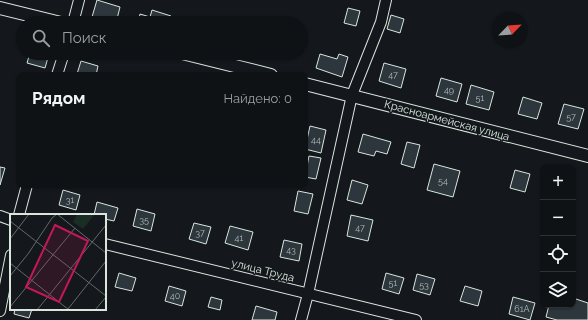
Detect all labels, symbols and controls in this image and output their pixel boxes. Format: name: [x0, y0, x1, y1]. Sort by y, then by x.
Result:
north arrow: [492, 12, 528, 48]
search box: [16, 16, 308, 60]
icon: search: [30, 27, 52, 49]
text: Поиск: [62, 29, 107, 47]
house number: 47: [388, 70, 398, 80]
house number: 49: [444, 85, 454, 95]
text: Рядом: [32, 88, 85, 108]
text: Найдено: 0: [223, 91, 292, 106]
house number: 51: [476, 93, 485, 103]
street label: Красноармейская улица: [383, 97, 511, 143]
house number: 57: [566, 112, 576, 122]
house number: 44: [311, 135, 321, 145]
map controls: [540, 164, 576, 308]
button: +: [540, 164, 576, 200]
house number: 54: [438, 176, 448, 186]
house number: 31: [66, 195, 74, 205]
button: −: [540, 200, 576, 236]
inset map: [10, 214, 106, 310]
house number: 35: [139, 215, 149, 225]
house number: 47: [355, 223, 365, 233]
house number: 37: [195, 228, 205, 238]
house number: 41: [235, 233, 244, 243]
button: locate: [540, 236, 576, 272]
house number: 43: [286, 245, 296, 255]
street label: улица Труда: [230, 256, 296, 285]
button: layers: [540, 272, 576, 308]
house number: 51: [389, 278, 398, 288]
house number: 53: [419, 280, 429, 290]
house number: 40: [170, 291, 181, 301]
house number: 61А: [514, 304, 530, 314]

